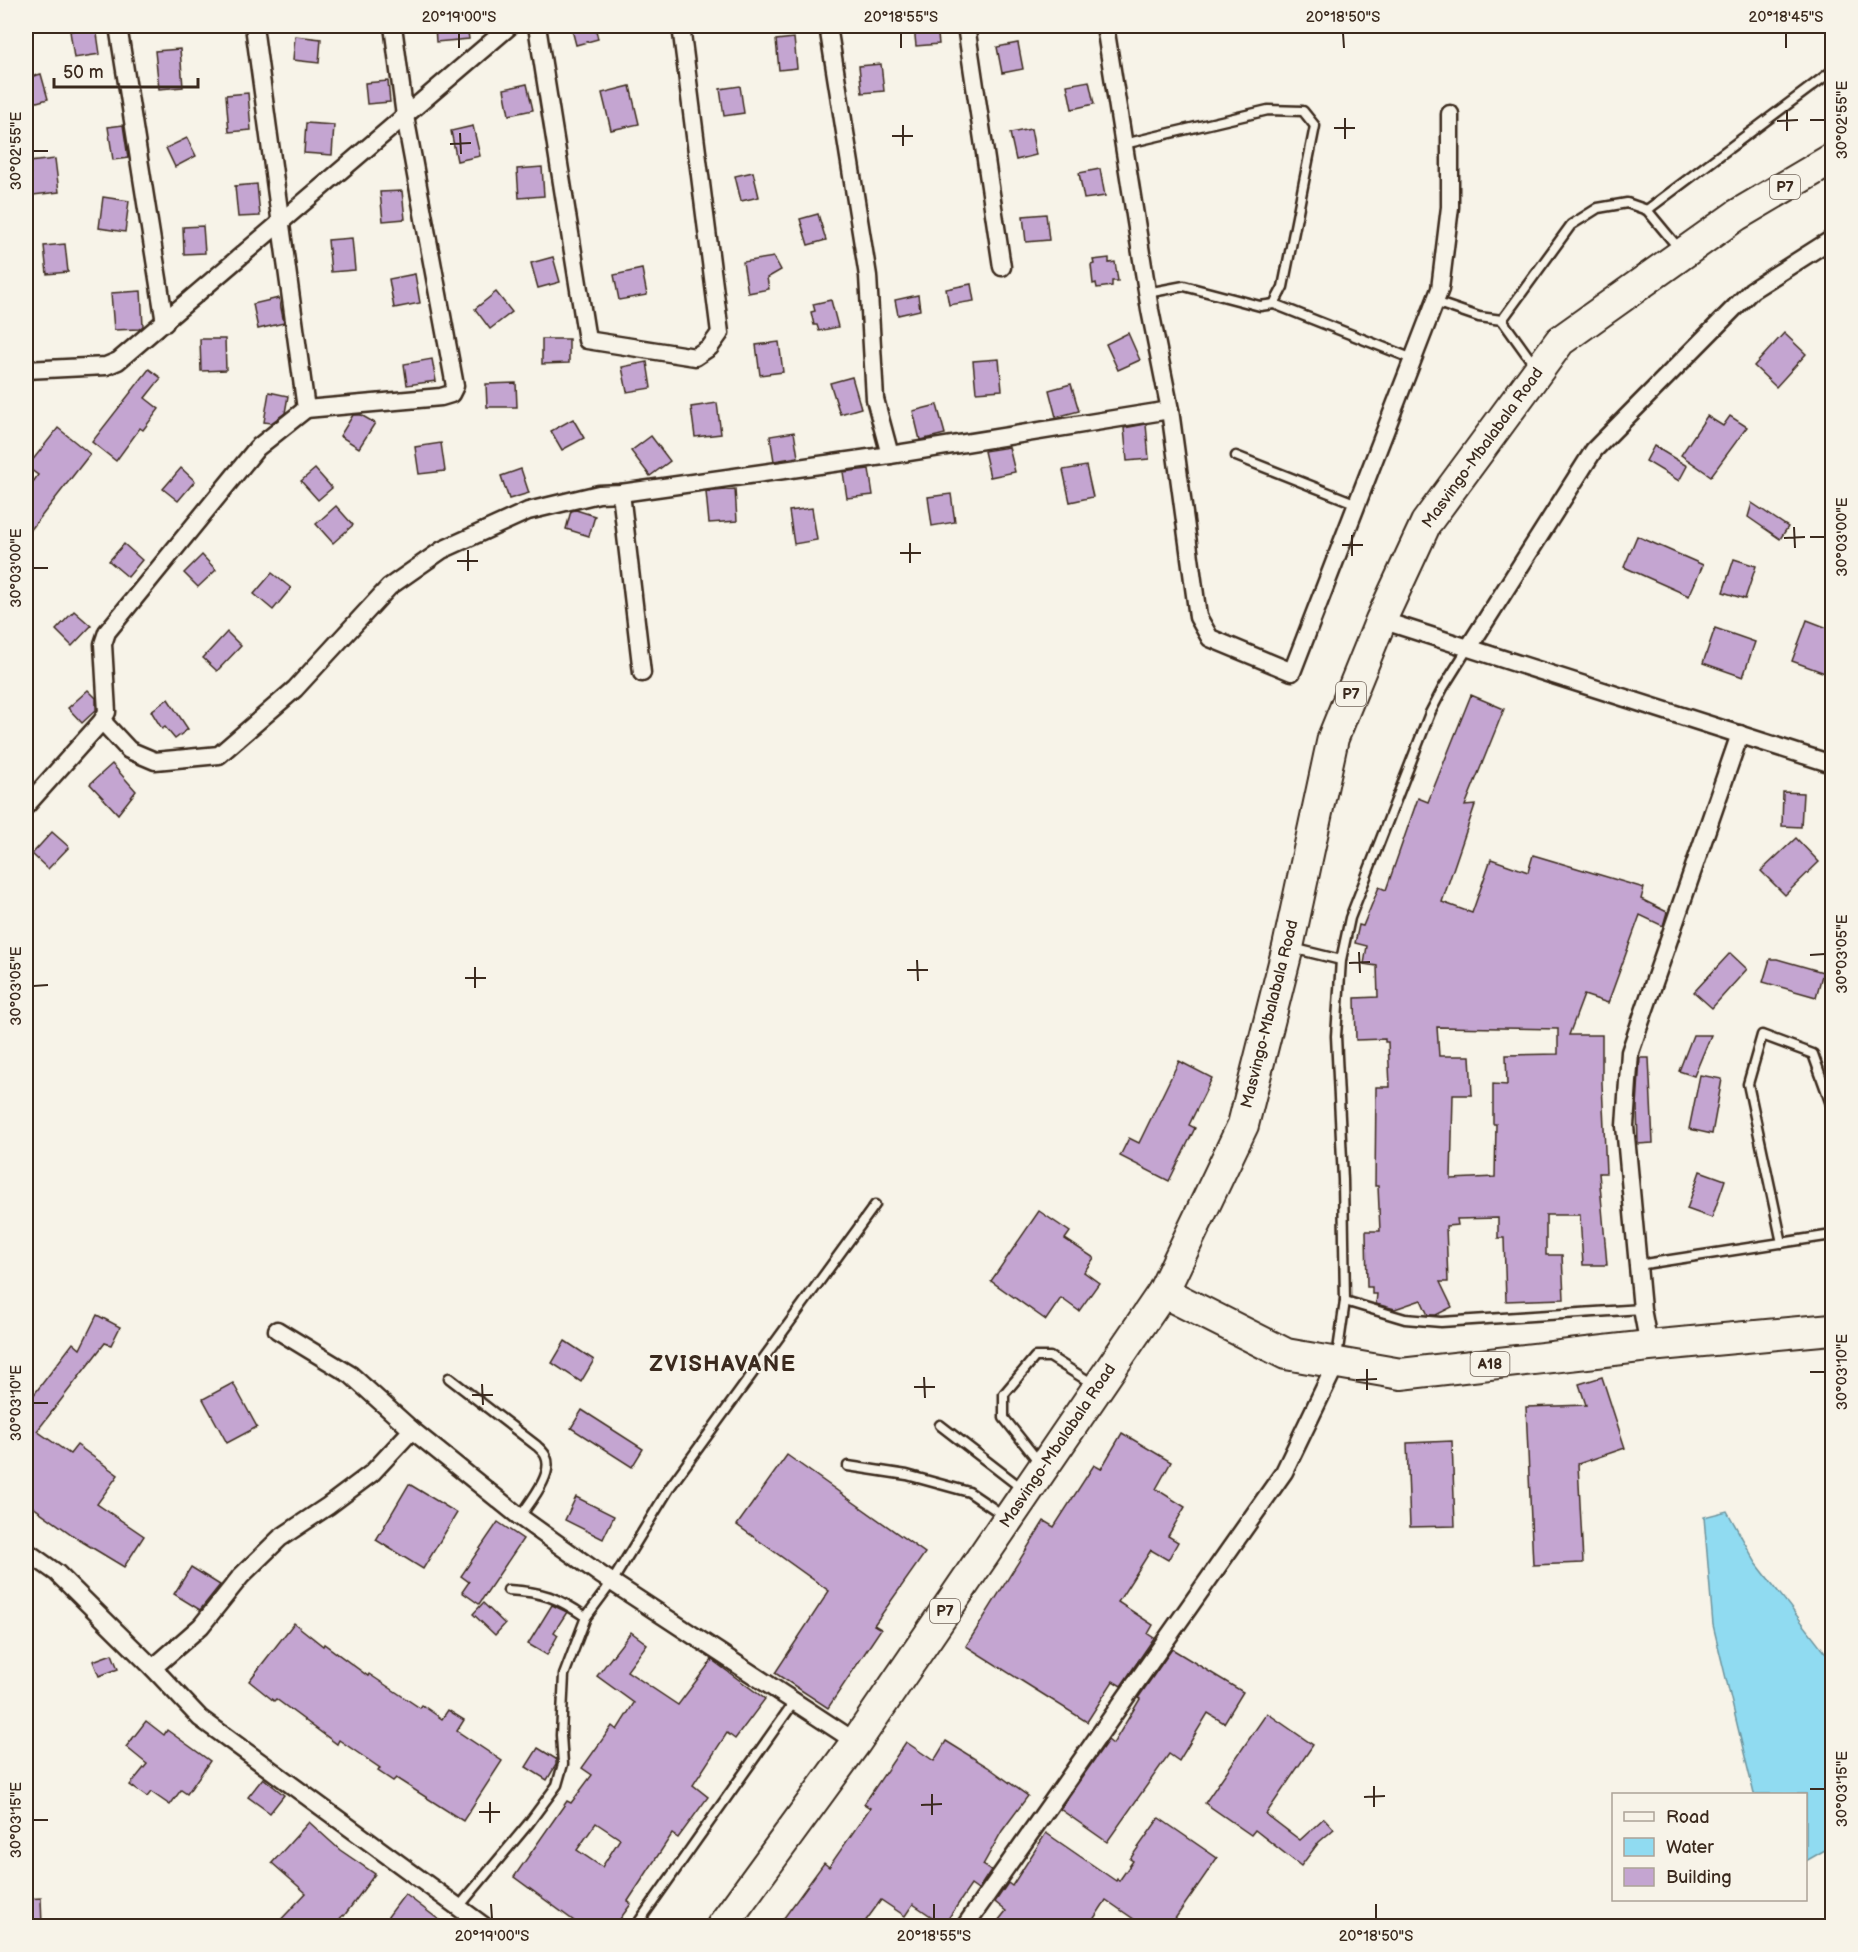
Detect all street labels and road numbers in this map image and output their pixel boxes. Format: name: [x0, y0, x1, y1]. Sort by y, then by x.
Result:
road number: P7: [1770, 175, 1800, 199]
street label: Masvingo-Mbalabala Road: [1418, 364, 1548, 532]
road number: P7: [1336, 682, 1366, 706]
street label: Masvingo-Mbalabala Road: [1237, 918, 1303, 1110]
road number: A18: [1470, 1352, 1510, 1376]
street label: Masvingo-Mbalabala Road: [996, 1361, 1120, 1531]
road number: P7: [930, 1599, 960, 1623]

